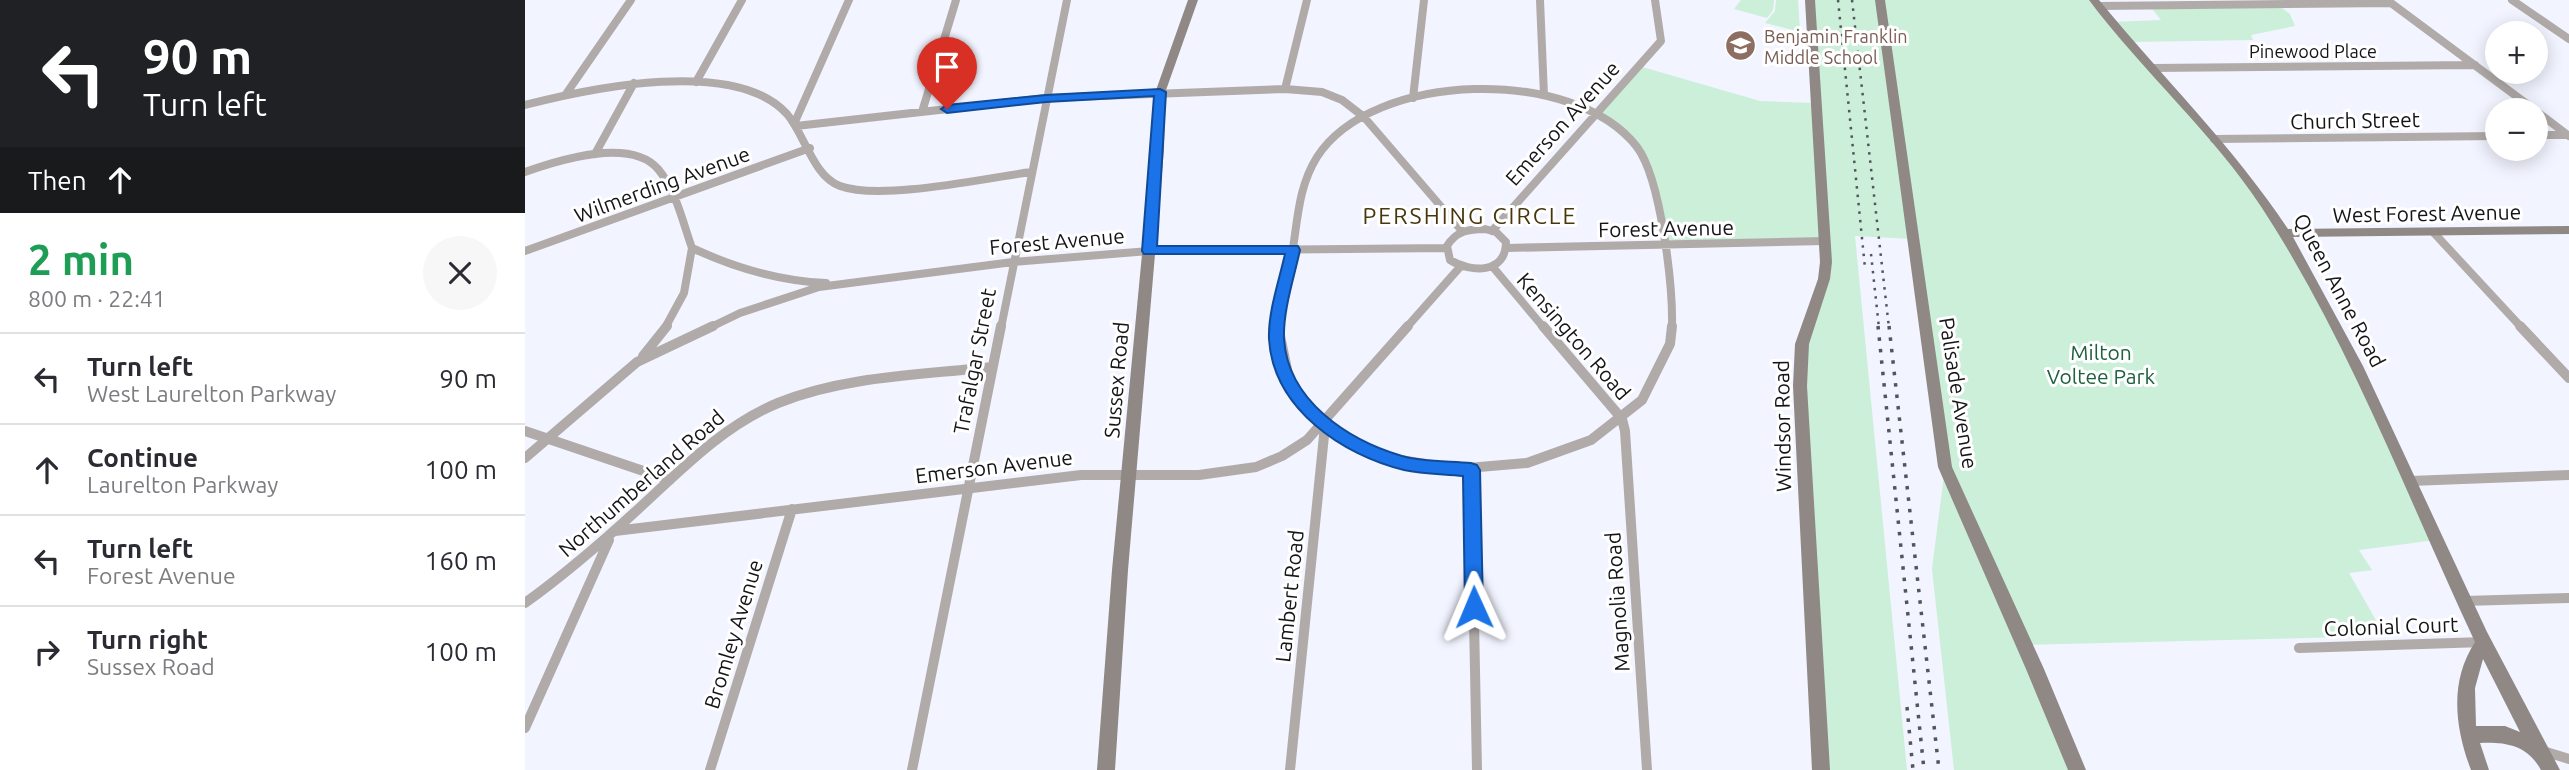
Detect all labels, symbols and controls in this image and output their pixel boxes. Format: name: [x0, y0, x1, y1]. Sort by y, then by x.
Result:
map controls: [2485, 21, 2548, 161]
button: +: [2485, 21, 2548, 84]
place label: Benjamin Franklin Middle School: [1764, 26, 1908, 67]
icon: left: [28, 28, 119, 119]
text: 90 m: [143, 28, 252, 83]
school or university icon: Benjamin Franklin Middle School: [1724, 29, 1758, 63]
pin: [917, 37, 977, 109]
street label: Pinewood Place: [2249, 41, 2377, 61]
icon: arrive: [928, 48, 966, 86]
street label: Emerson Avenue: [1500, 56, 1624, 190]
text: Turn left: [143, 86, 267, 122]
button: −: [2485, 98, 2548, 161]
street label: Church Street: [2290, 107, 2420, 133]
street label: Wilmerding Avenue: [571, 141, 753, 227]
icon: ahead: [101, 161, 139, 199]
text: Then: [28, 166, 87, 195]
street label: West Forest Avenue: [2332, 199, 2522, 227]
district label: PERSHING CIRCLE: [1363, 203, 1577, 228]
street label: Queen Anne Road: [2289, 209, 2391, 371]
street label: Forest Avenue: [1598, 215, 1734, 241]
street label: Forest Avenue: [988, 223, 1126, 259]
text: 2 min: [28, 236, 134, 283]
button: close: [423, 236, 497, 310]
street label: Kensington Road: [1512, 268, 1636, 404]
text: 800 m · 22:41: [28, 286, 166, 311]
street label: Trafalgar Street: [948, 286, 1000, 436]
street label: Palisade Avenue: [1935, 316, 1983, 470]
street label: Sussex Road: [1099, 321, 1133, 439]
park label: Milton Voltee Park: [2047, 340, 2156, 388]
text: Turn left: [87, 352, 193, 381]
icon: left: [28, 360, 66, 398]
street label: Windsor Road: [1769, 360, 1795, 492]
text: 90 m: [439, 364, 497, 393]
text: West Laurelton Parkway: [87, 381, 336, 406]
street label: Northumberland Road: [553, 405, 729, 561]
text: Continue: [87, 443, 198, 472]
street label: Emerson Avenue: [914, 444, 1074, 488]
icon: ahead: [28, 451, 66, 489]
text: 100 m: [425, 455, 497, 484]
text: Laurelton Parkway: [87, 472, 278, 497]
street label: Lambert Road: [1270, 529, 1308, 663]
street label: Magnolia Road: [1600, 531, 1634, 673]
text: Turn left: [87, 534, 193, 563]
icon: left: [28, 542, 66, 580]
text: 160 m: [425, 546, 497, 575]
street label: Bromley Avenue: [699, 557, 767, 711]
text: Forest Avenue: [87, 563, 236, 588]
position arrow: [1437, 570, 1511, 644]
street label: Colonial Court: [2323, 612, 2459, 640]
text: Turn right: [87, 625, 208, 654]
icon: right: [28, 633, 66, 671]
text: 100 m: [425, 637, 497, 666]
text: Sussex Road: [87, 654, 215, 679]

